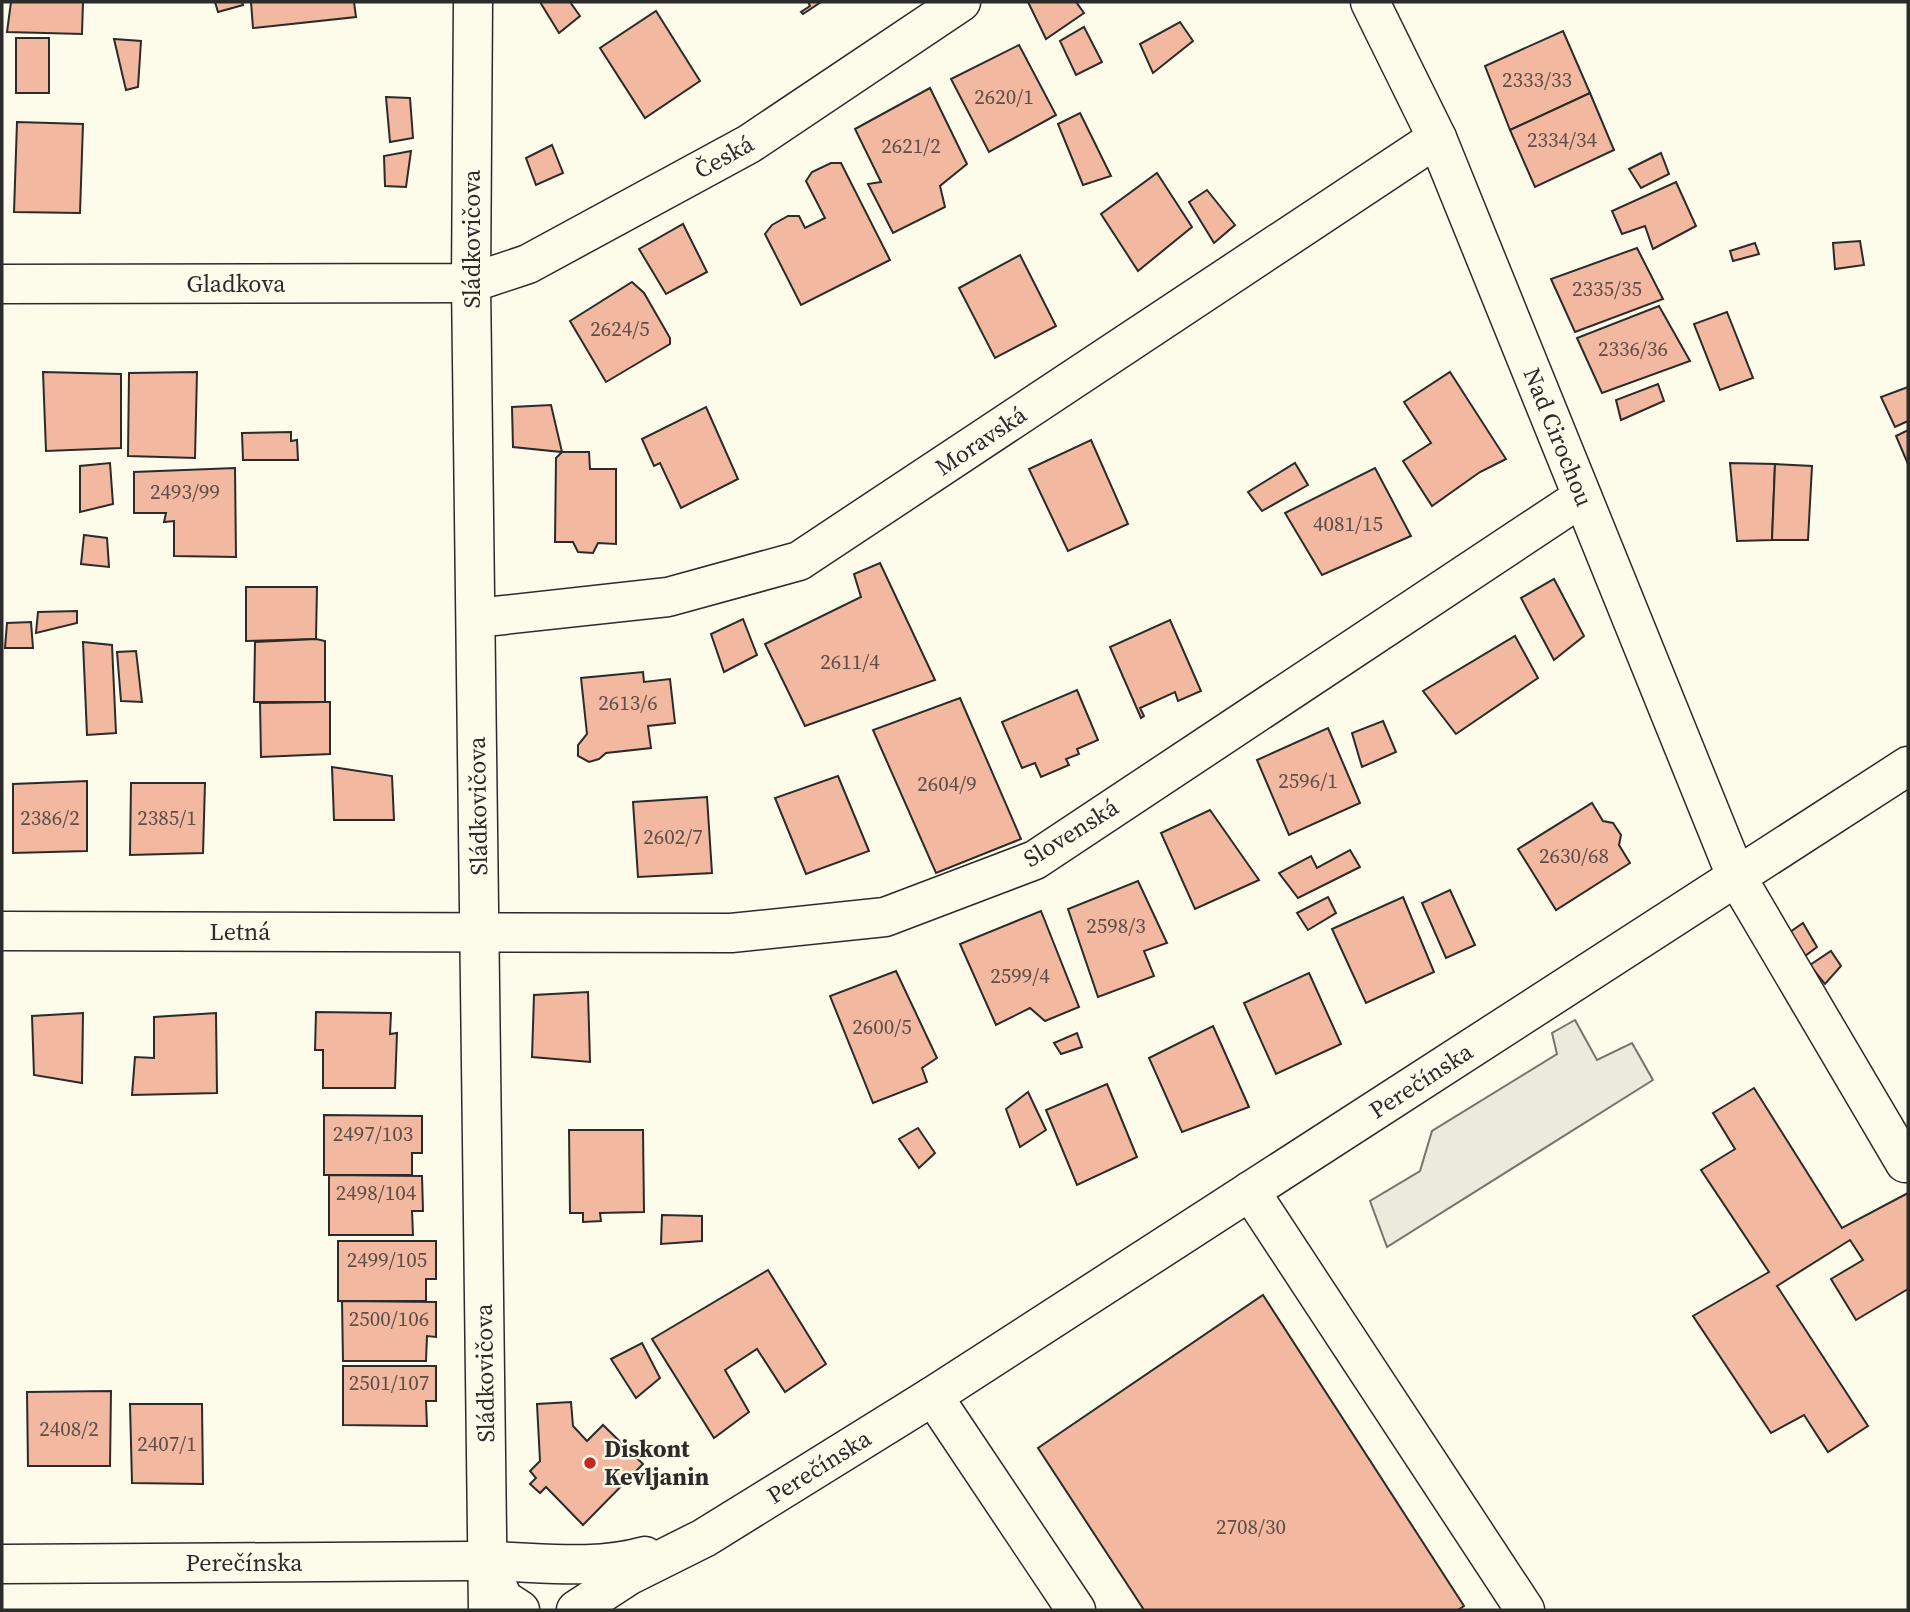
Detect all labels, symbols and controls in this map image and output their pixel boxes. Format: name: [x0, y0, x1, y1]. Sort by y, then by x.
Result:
house number: 2333/33: [1502, 65, 1572, 94]
house number: 2620/1: [974, 82, 1034, 111]
house number: 2334/34: [1527, 125, 1597, 154]
street label: Česká: [688, 127, 760, 186]
house number: 2621/2: [881, 131, 941, 160]
street label: Sládkovičova: [455, 169, 488, 308]
street label: Gladkova: [187, 267, 286, 300]
house number: 2335/35: [1572, 274, 1642, 303]
house number: 2624/5: [590, 314, 650, 343]
house number: 2336/36: [1598, 334, 1668, 363]
street label: Nad Cirochou: [1516, 363, 1601, 511]
street label: Moravská: [929, 398, 1033, 483]
house number: 2493/99: [150, 477, 220, 506]
house number: 4081/15: [1313, 509, 1383, 538]
house number: 2611/4: [820, 647, 880, 676]
house number: 2613/6: [598, 688, 658, 717]
street label: Sládkovičova: [460, 736, 495, 876]
house number: 2596/1: [1278, 766, 1338, 795]
house number: 2604/9: [917, 769, 977, 798]
street label: Slovenská: [1017, 790, 1125, 875]
house number: 2386/2: [20, 803, 80, 832]
house number: 2385/1: [137, 803, 197, 832]
house number: 2602/7: [643, 822, 703, 851]
house number: 2630/68: [1539, 841, 1609, 870]
house number: 2598/3: [1086, 911, 1146, 940]
street label: Letná: [209, 915, 271, 948]
house number: 2599/4: [990, 961, 1050, 990]
house number: 2600/5: [852, 1012, 912, 1041]
street label: Perečínska: [1363, 1034, 1479, 1126]
house number: 2497/103: [333, 1119, 413, 1148]
house number: 2498/104: [336, 1178, 417, 1207]
house number: 2499/105: [347, 1245, 427, 1274]
street label: Sládkovičova: [467, 1303, 502, 1443]
house number: 2500/106: [349, 1304, 429, 1333]
house number: 2501/107: [349, 1368, 429, 1397]
house number: 2408/2: [39, 1414, 99, 1443]
street label: Perečínska: [760, 1421, 878, 1512]
house number: 2407/1: [137, 1429, 197, 1458]
place label: Diskont Kevljanin: [604, 1432, 710, 1493]
marker: Diskont Kevljanin: [582, 1455, 598, 1471]
house number: 2708/30: [1216, 1512, 1286, 1541]
street label: Perečínska: [186, 1546, 303, 1579]

